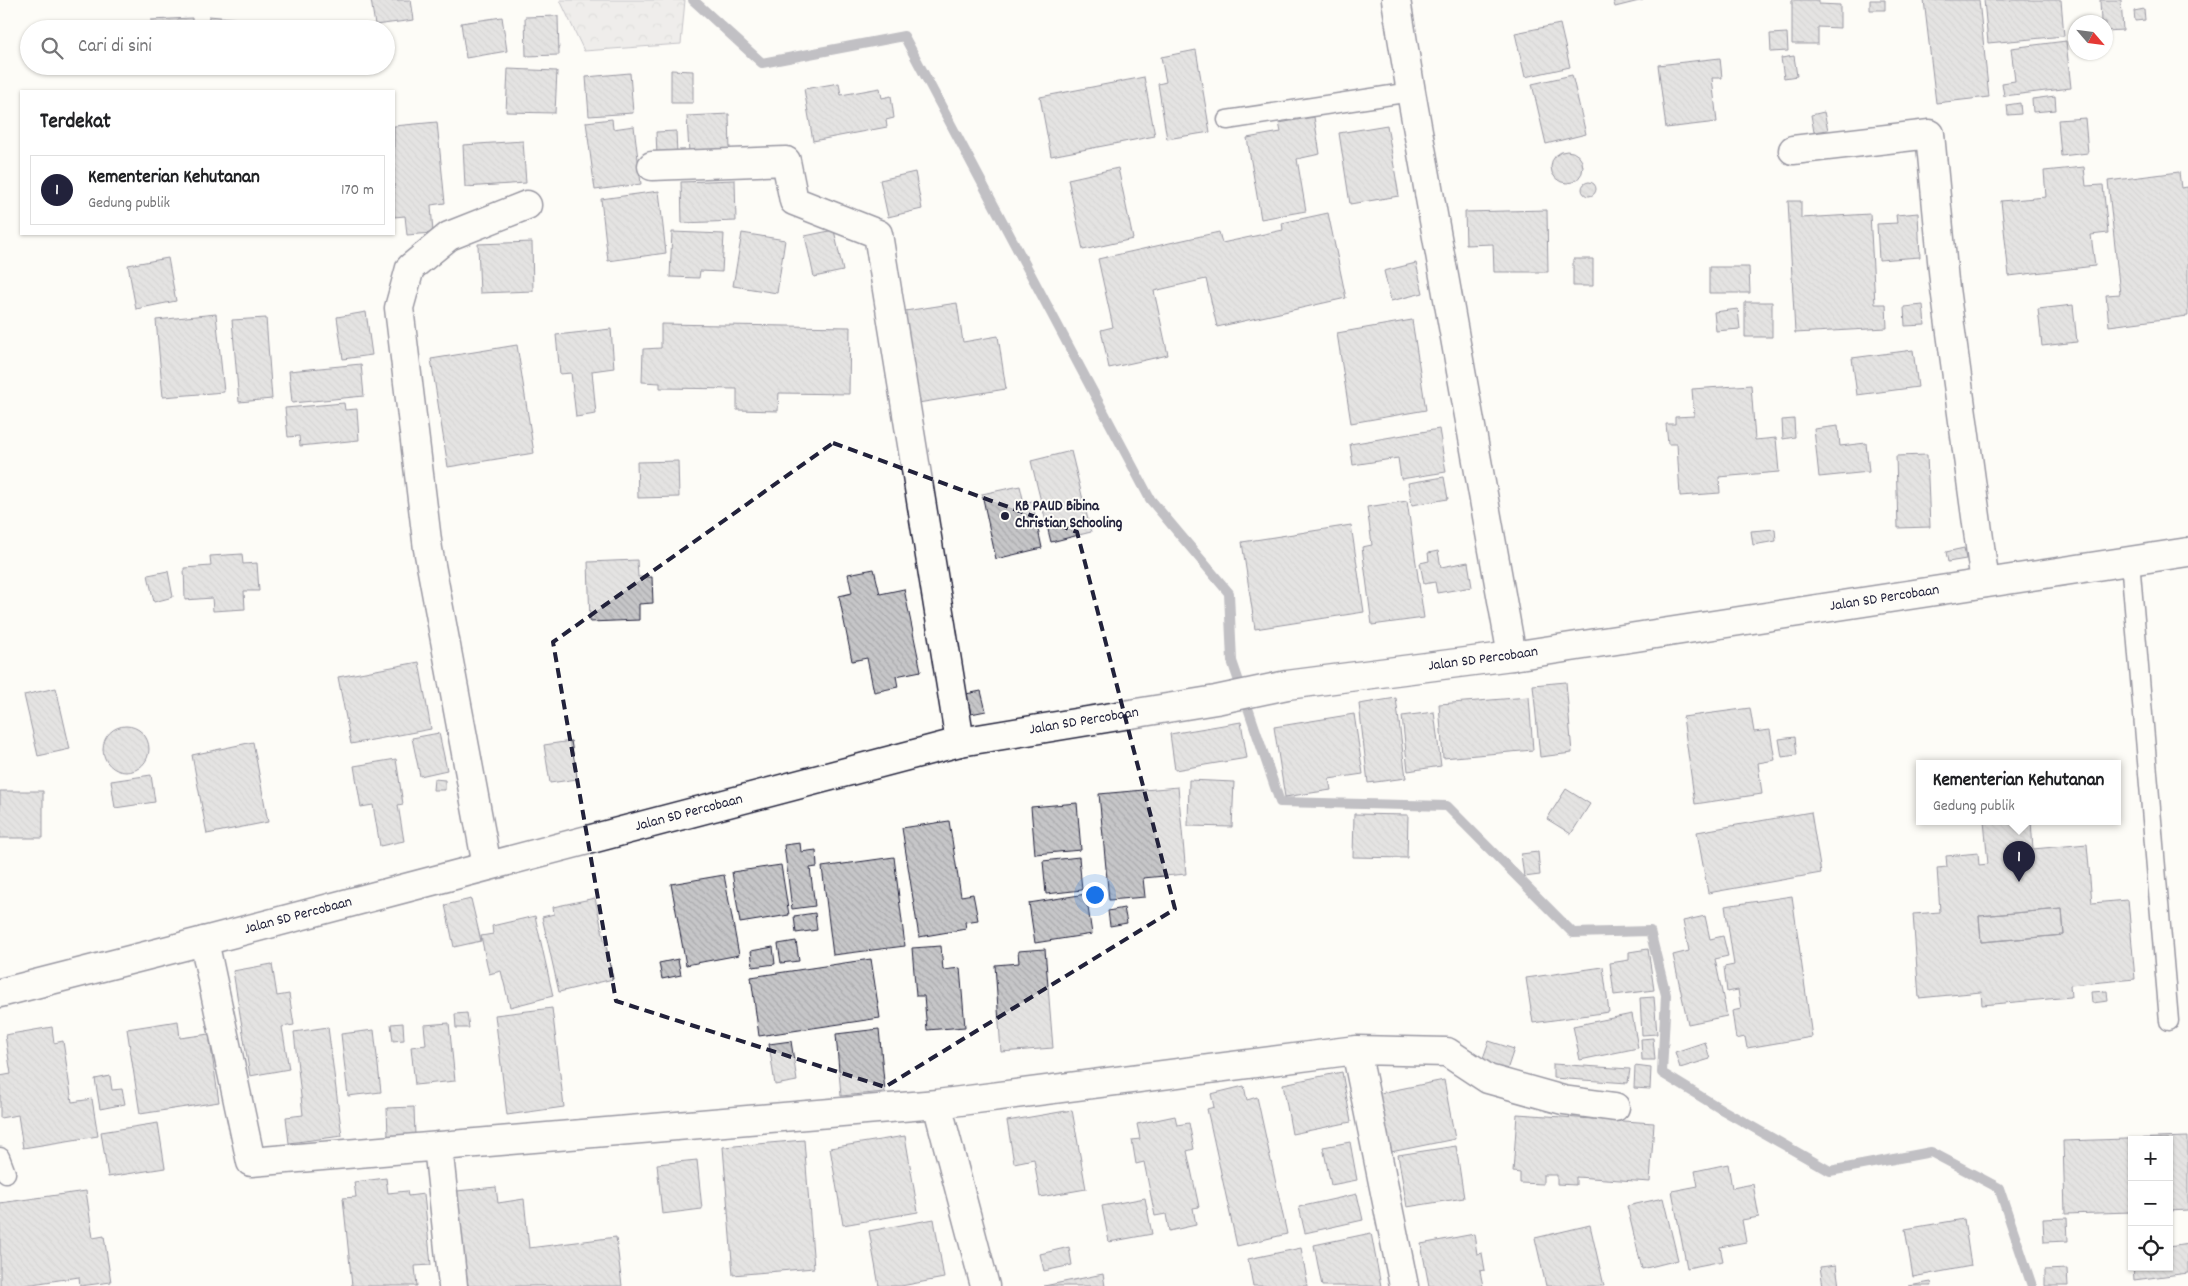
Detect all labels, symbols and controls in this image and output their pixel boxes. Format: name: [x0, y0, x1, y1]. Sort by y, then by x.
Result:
north arrow: [2068, 15, 2113, 60]
search box: [20, 20, 395, 75]
icon: search: [38, 34, 66, 62]
text: Cari di sini: [78, 34, 152, 61]
text: Terdekat: [40, 108, 111, 138]
text: Kementerian Kehutanan: [88, 165, 260, 192]
text: 1: [55, 179, 59, 202]
text: 170 m: [341, 179, 374, 202]
text: Gedung publik: [88, 192, 170, 215]
place label: KB PAUD Bibina Christian Schooling: [1015, 496, 1123, 535]
marker: KB PAUD Bibina Christian Schooling: [999, 510, 1011, 522]
street label: Jalan SD Percobaan: [1828, 579, 1941, 618]
street label: Jalan SD Percobaan: [1427, 641, 1540, 678]
street label: Jalan SD Percobaan: [1028, 702, 1140, 741]
popup: [1916, 760, 2121, 825]
text: Kementerian Kehutanan: [1933, 768, 2104, 795]
street label: Jalan SD Percobaan: [633, 789, 745, 838]
text: Gedung publik: [1933, 795, 2015, 818]
pin: 1: [2003, 841, 2035, 882]
your location: [1082, 882, 1108, 908]
street label: Jalan SD Percobaan: [242, 891, 355, 941]
map controls: [2128, 1136, 2173, 1271]
button: +: [2128, 1136, 2173, 1181]
button: −: [2128, 1181, 2173, 1226]
button: locate: [2128, 1226, 2173, 1271]

